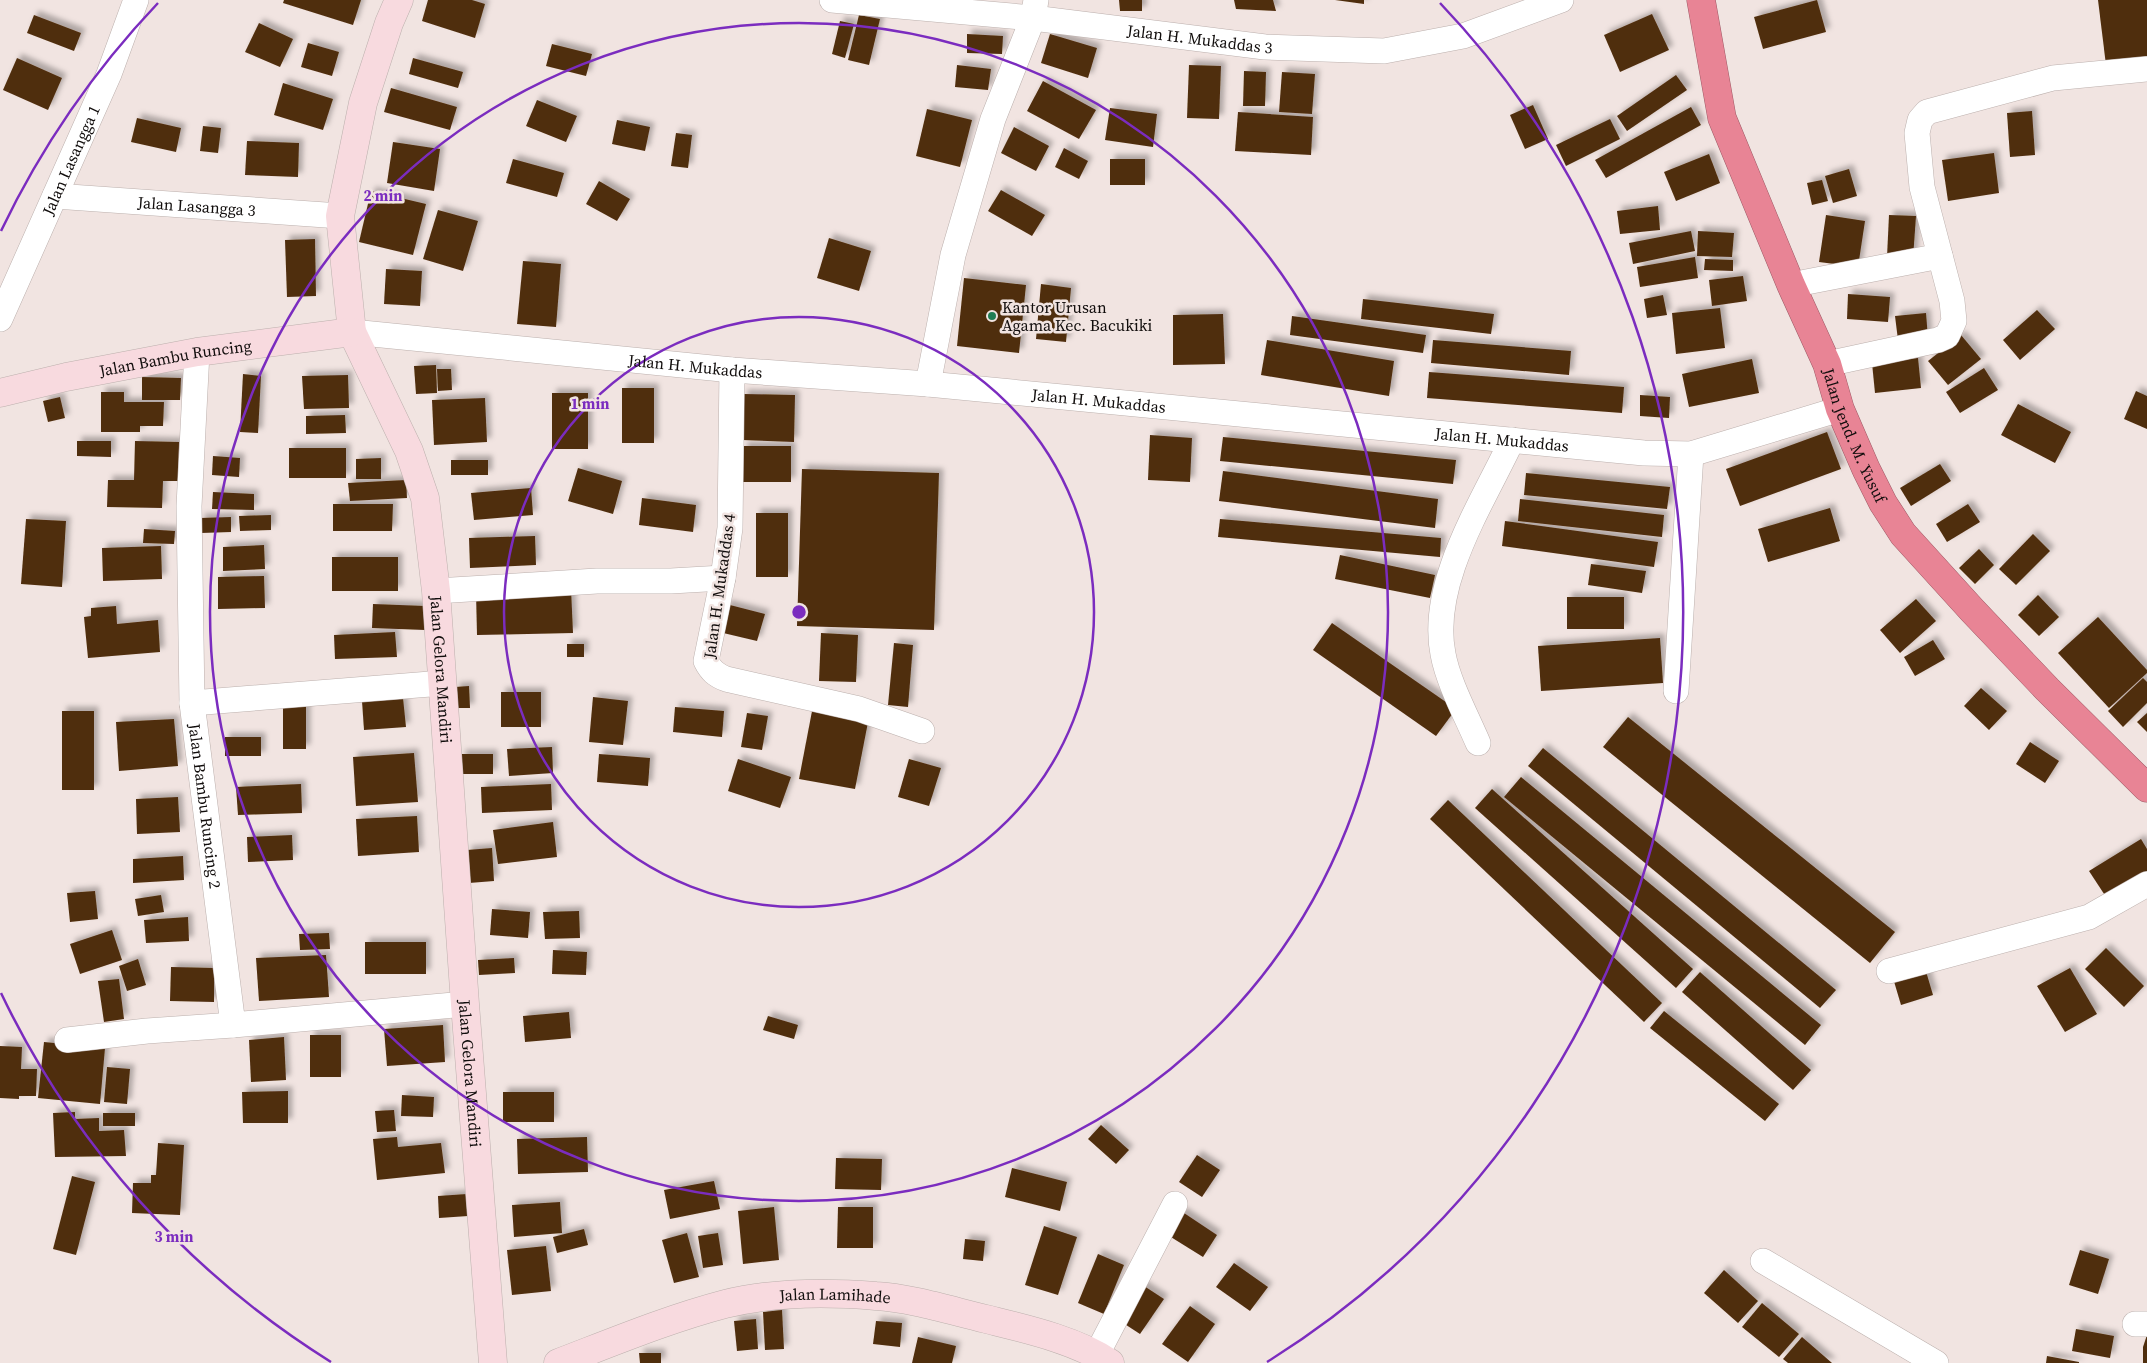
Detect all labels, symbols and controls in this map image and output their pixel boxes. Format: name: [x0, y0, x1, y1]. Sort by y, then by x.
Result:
street label: Jalan H. Mukaddas 3: [1125, 19, 1273, 58]
street label: Jalan Lasangga 1: [36, 102, 105, 219]
text: 2 min: [364, 185, 402, 206]
street label: Jalan Lasangga 3: [136, 191, 256, 221]
place label: Kantor Urusan Agama Kec. Bacukiki: [1002, 296, 1152, 336]
marker: Kantor Urusan Agama Kec. Bacukiki: [986, 310, 998, 322]
street label: Jalan Bambu Runcing: [96, 334, 253, 382]
street label: Jalan H. Mukaddas: [626, 349, 763, 383]
street label: Jalan Jend. M. Yusuf: [1817, 365, 1893, 508]
street label: Jalan H. Mukaddas: [1030, 383, 1167, 418]
text: 1 min: [571, 393, 609, 414]
street label: Jalan H. Mukaddas: [1433, 422, 1570, 457]
street label: Jalan H. Mukaddas 4: [698, 512, 740, 661]
street label: Jalan Gelora Mandiri: [425, 594, 458, 744]
centre of rings: [790, 603, 808, 621]
street label: Jalan Bambu Runcing 2: [184, 721, 227, 890]
street label: Jalan Gelora Mandiri: [454, 998, 487, 1148]
text: 3 min: [155, 1226, 193, 1247]
street label: Jalan Lamihade: [777, 1283, 892, 1308]

